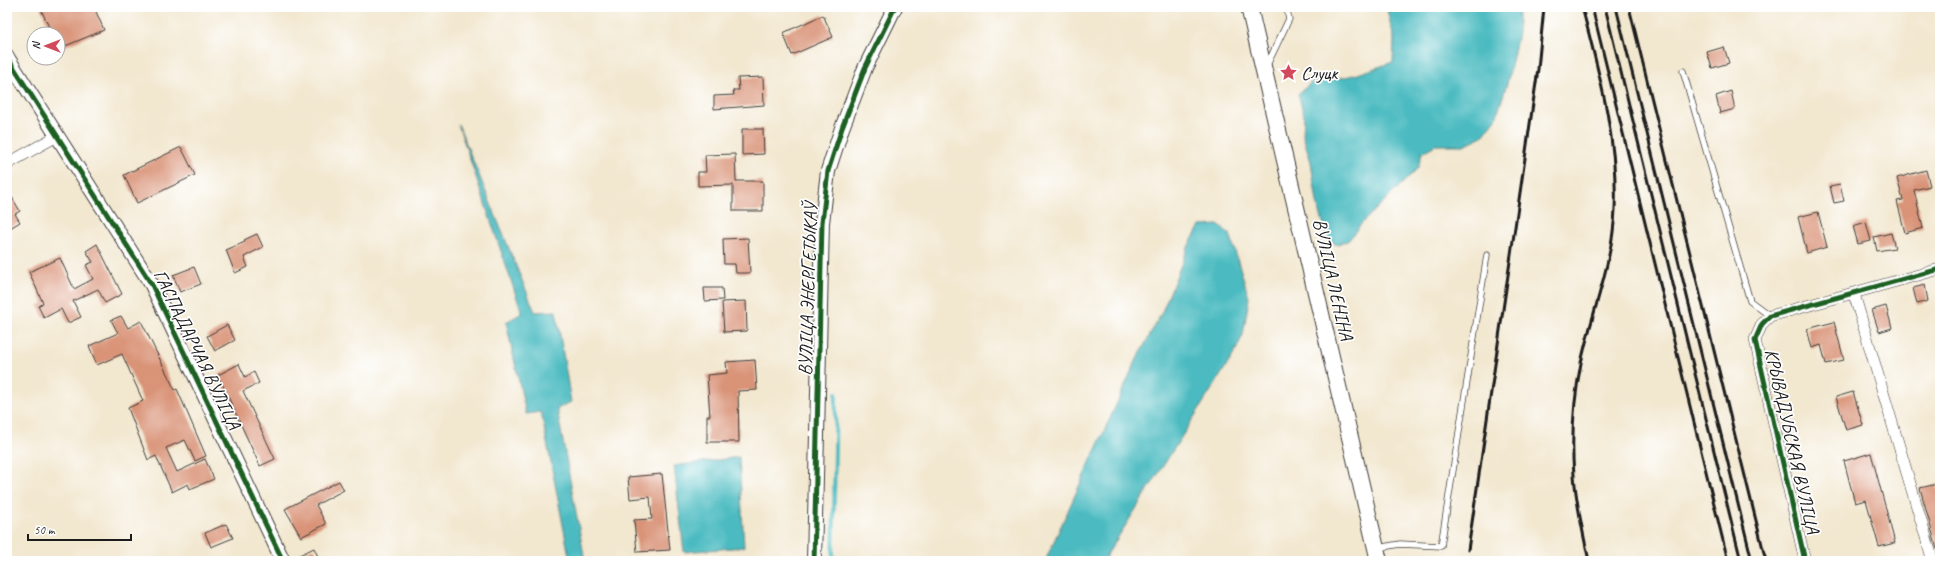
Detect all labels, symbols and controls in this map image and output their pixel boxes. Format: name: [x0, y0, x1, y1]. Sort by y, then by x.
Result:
north arrow: [26, 26, 66, 66]
text: N: [29, 40, 43, 49]
place label: Слуцк: [1301, 61, 1339, 85]
place icon: Слуцк: [1278, 62, 1298, 82]
street label: ВУЛІЦА ЭНЕРГЕТЫКАЎ: [793, 199, 823, 376]
street label: ВУЛІЦА ЛЕНІНА: [1307, 216, 1359, 344]
street label: ГАСПАДАРЧАЯ ВУЛІЦА: [148, 266, 247, 434]
street label: КРЫВАДУБСКАЯ ВУЛІЦА: [1759, 346, 1825, 537]
scale bar: [28, 516, 131, 542]
text: 50 m: [34, 522, 56, 538]

